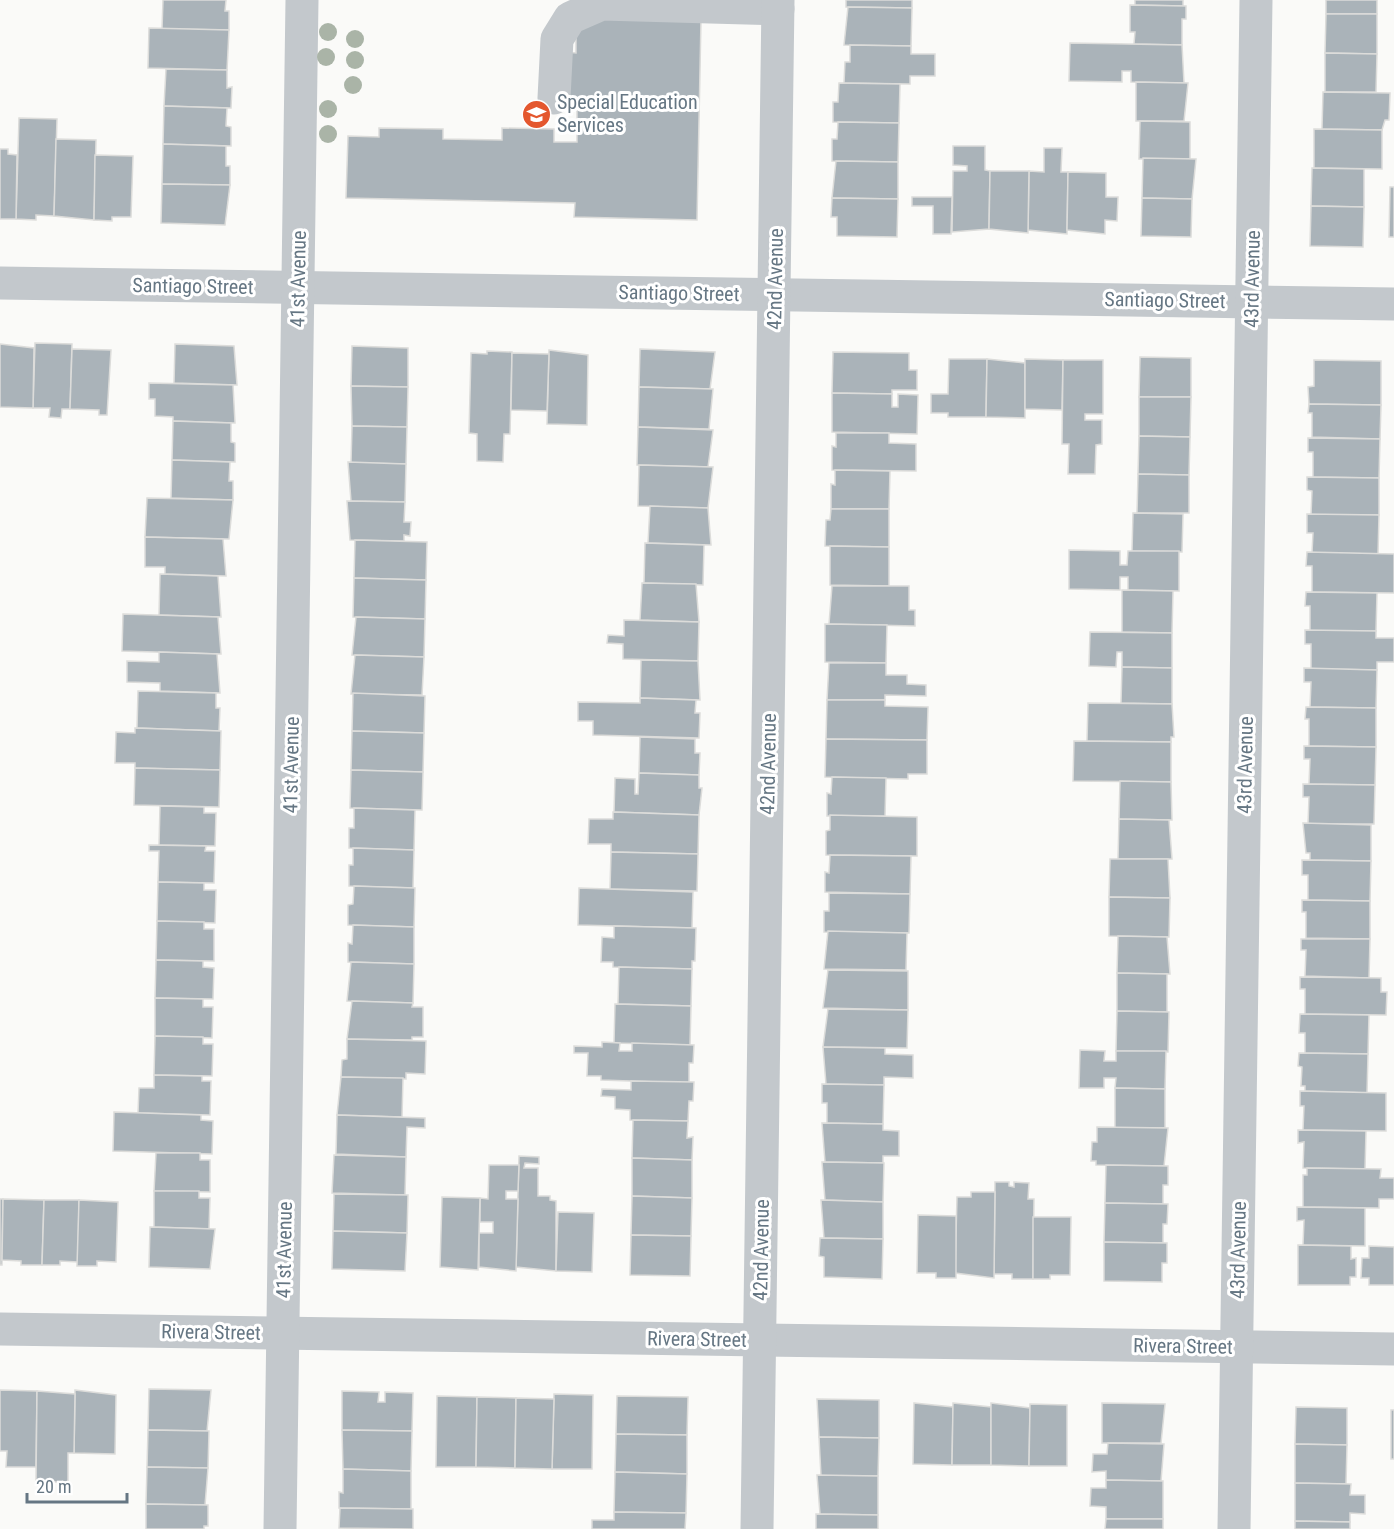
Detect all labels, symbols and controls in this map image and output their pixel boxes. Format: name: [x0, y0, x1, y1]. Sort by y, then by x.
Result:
place label: Special Education Services: [557, 90, 698, 137]
school or university icon: Special Education Services: [520, 98, 552, 130]
street label: 42nd Avenue: [762, 228, 788, 330]
street label: 41st Avenue: [285, 230, 311, 328]
street label: 43rd Avenue: [1239, 230, 1265, 328]
street label: Santiago Street: [132, 273, 254, 299]
street label: Santiago Street: [618, 280, 740, 306]
street label: Santiago Street: [1104, 287, 1226, 313]
street label: 42nd Avenue: [755, 713, 781, 815]
street label: 41st Avenue: [278, 716, 304, 814]
street label: 43rd Avenue: [1232, 716, 1258, 814]
street label: 42nd Avenue: [748, 1199, 774, 1301]
street label: 41st Avenue: [271, 1201, 297, 1299]
street label: 43rd Avenue: [1225, 1201, 1251, 1299]
street label: Rivera Street: [161, 1319, 261, 1345]
street label: Rivera Street: [647, 1326, 747, 1352]
street label: Rivera Street: [1133, 1333, 1233, 1359]
scale bar: [27, 1466, 128, 1504]
text: 20 m: [36, 1476, 71, 1497]

